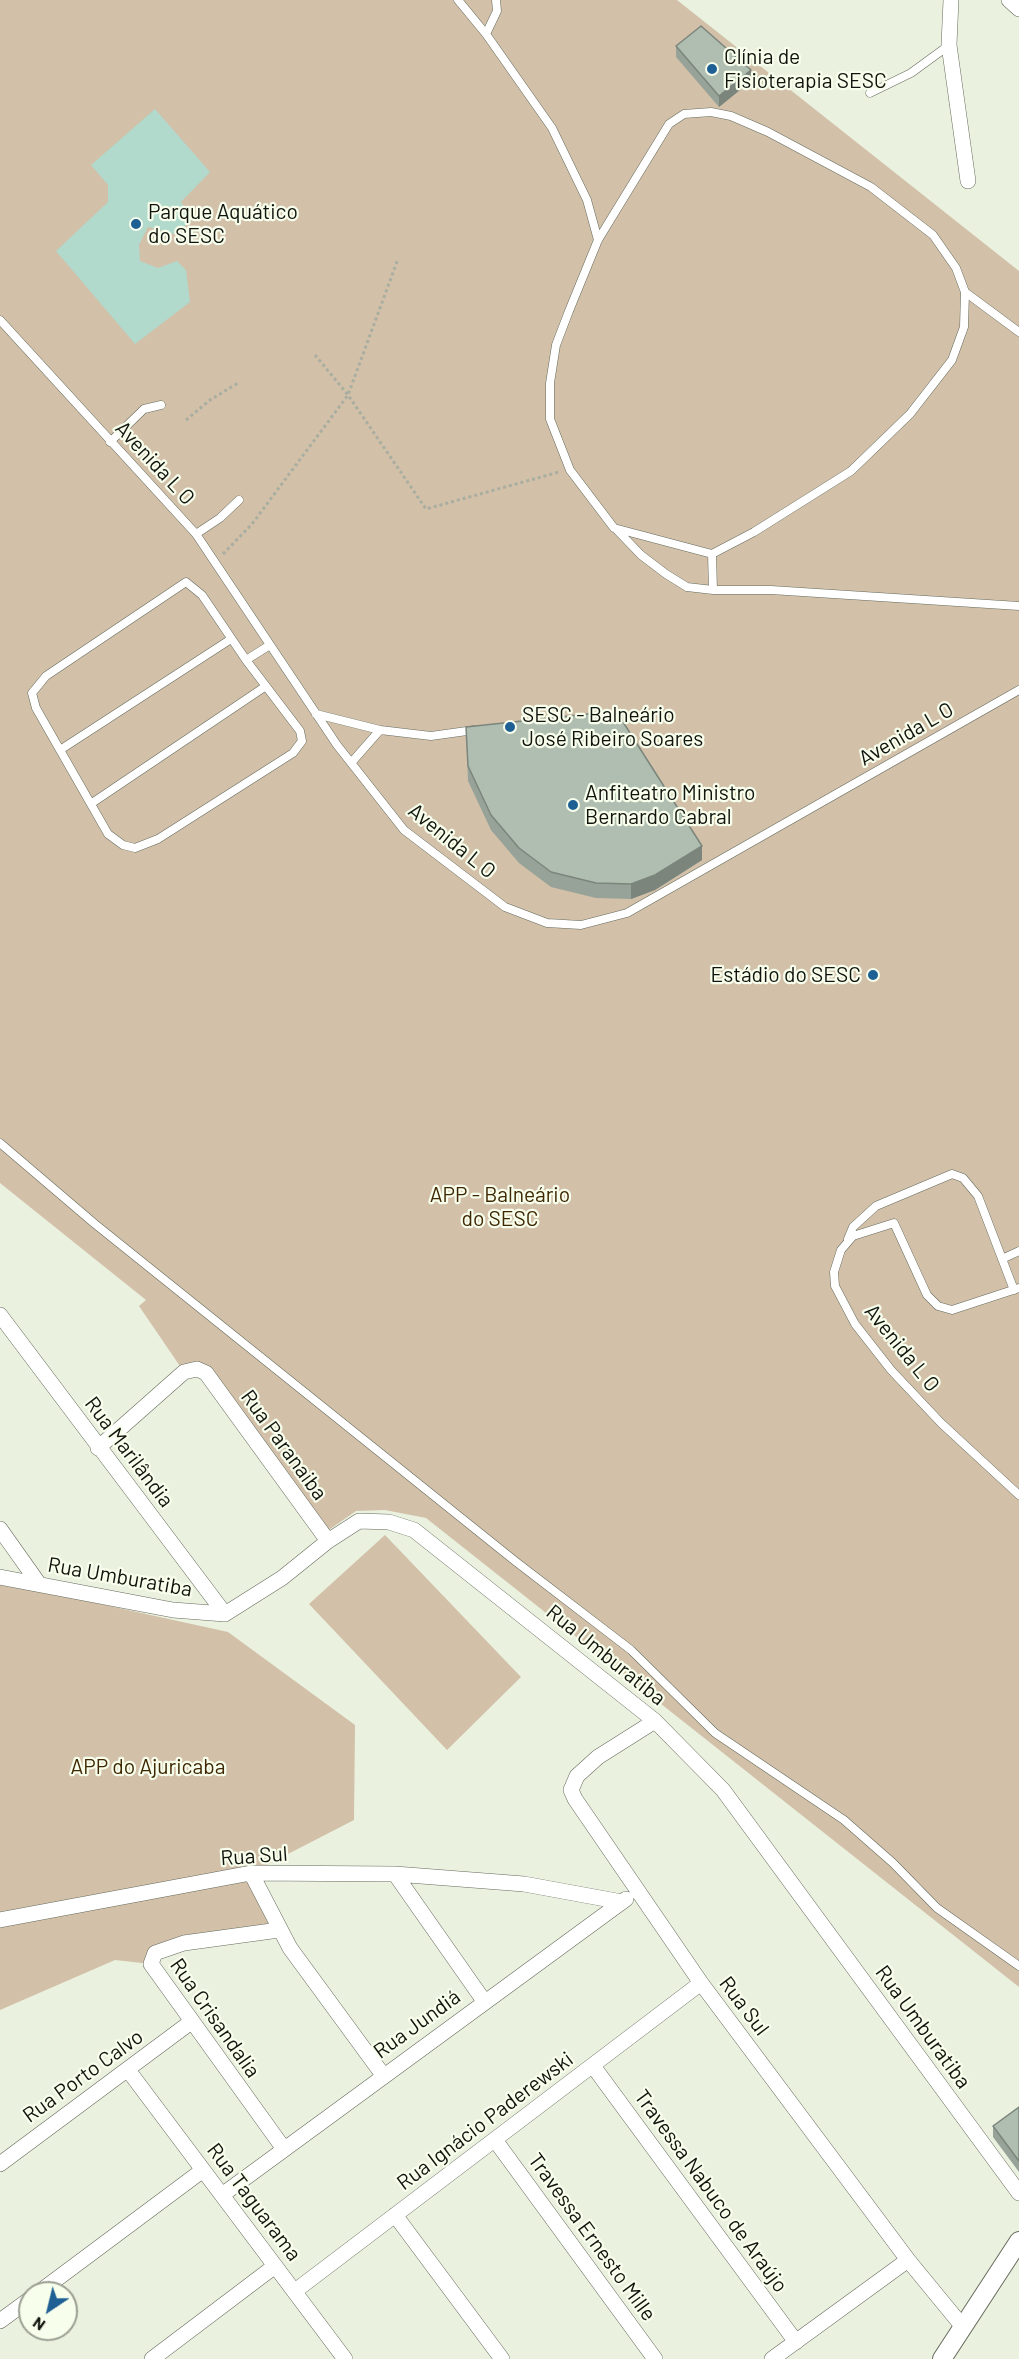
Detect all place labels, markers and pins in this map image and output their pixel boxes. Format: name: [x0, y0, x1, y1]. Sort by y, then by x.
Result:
place label: Clínia de Fisioterapia SESC: [724, 44, 887, 94]
marker: Clínia de Fisioterapia SESC: [705, 62, 719, 76]
place label: Parque Aquático do SESC: [148, 199, 298, 249]
marker: Parque Aquático do SESC: [129, 217, 143, 231]
place label: SESC - Balneário José Ribeiro Soares: [522, 702, 703, 752]
marker: SESC - Balneário José Ribeiro Soares: [503, 720, 517, 734]
place label: Anfiteatro Ministro Bernardo Cabral: [585, 780, 756, 830]
marker: Anfiteatro Ministro Bernardo Cabral: [566, 798, 580, 812]
place label: Estádio do SESC: [710, 962, 861, 988]
marker: Estádio do SESC: [866, 968, 880, 982]

